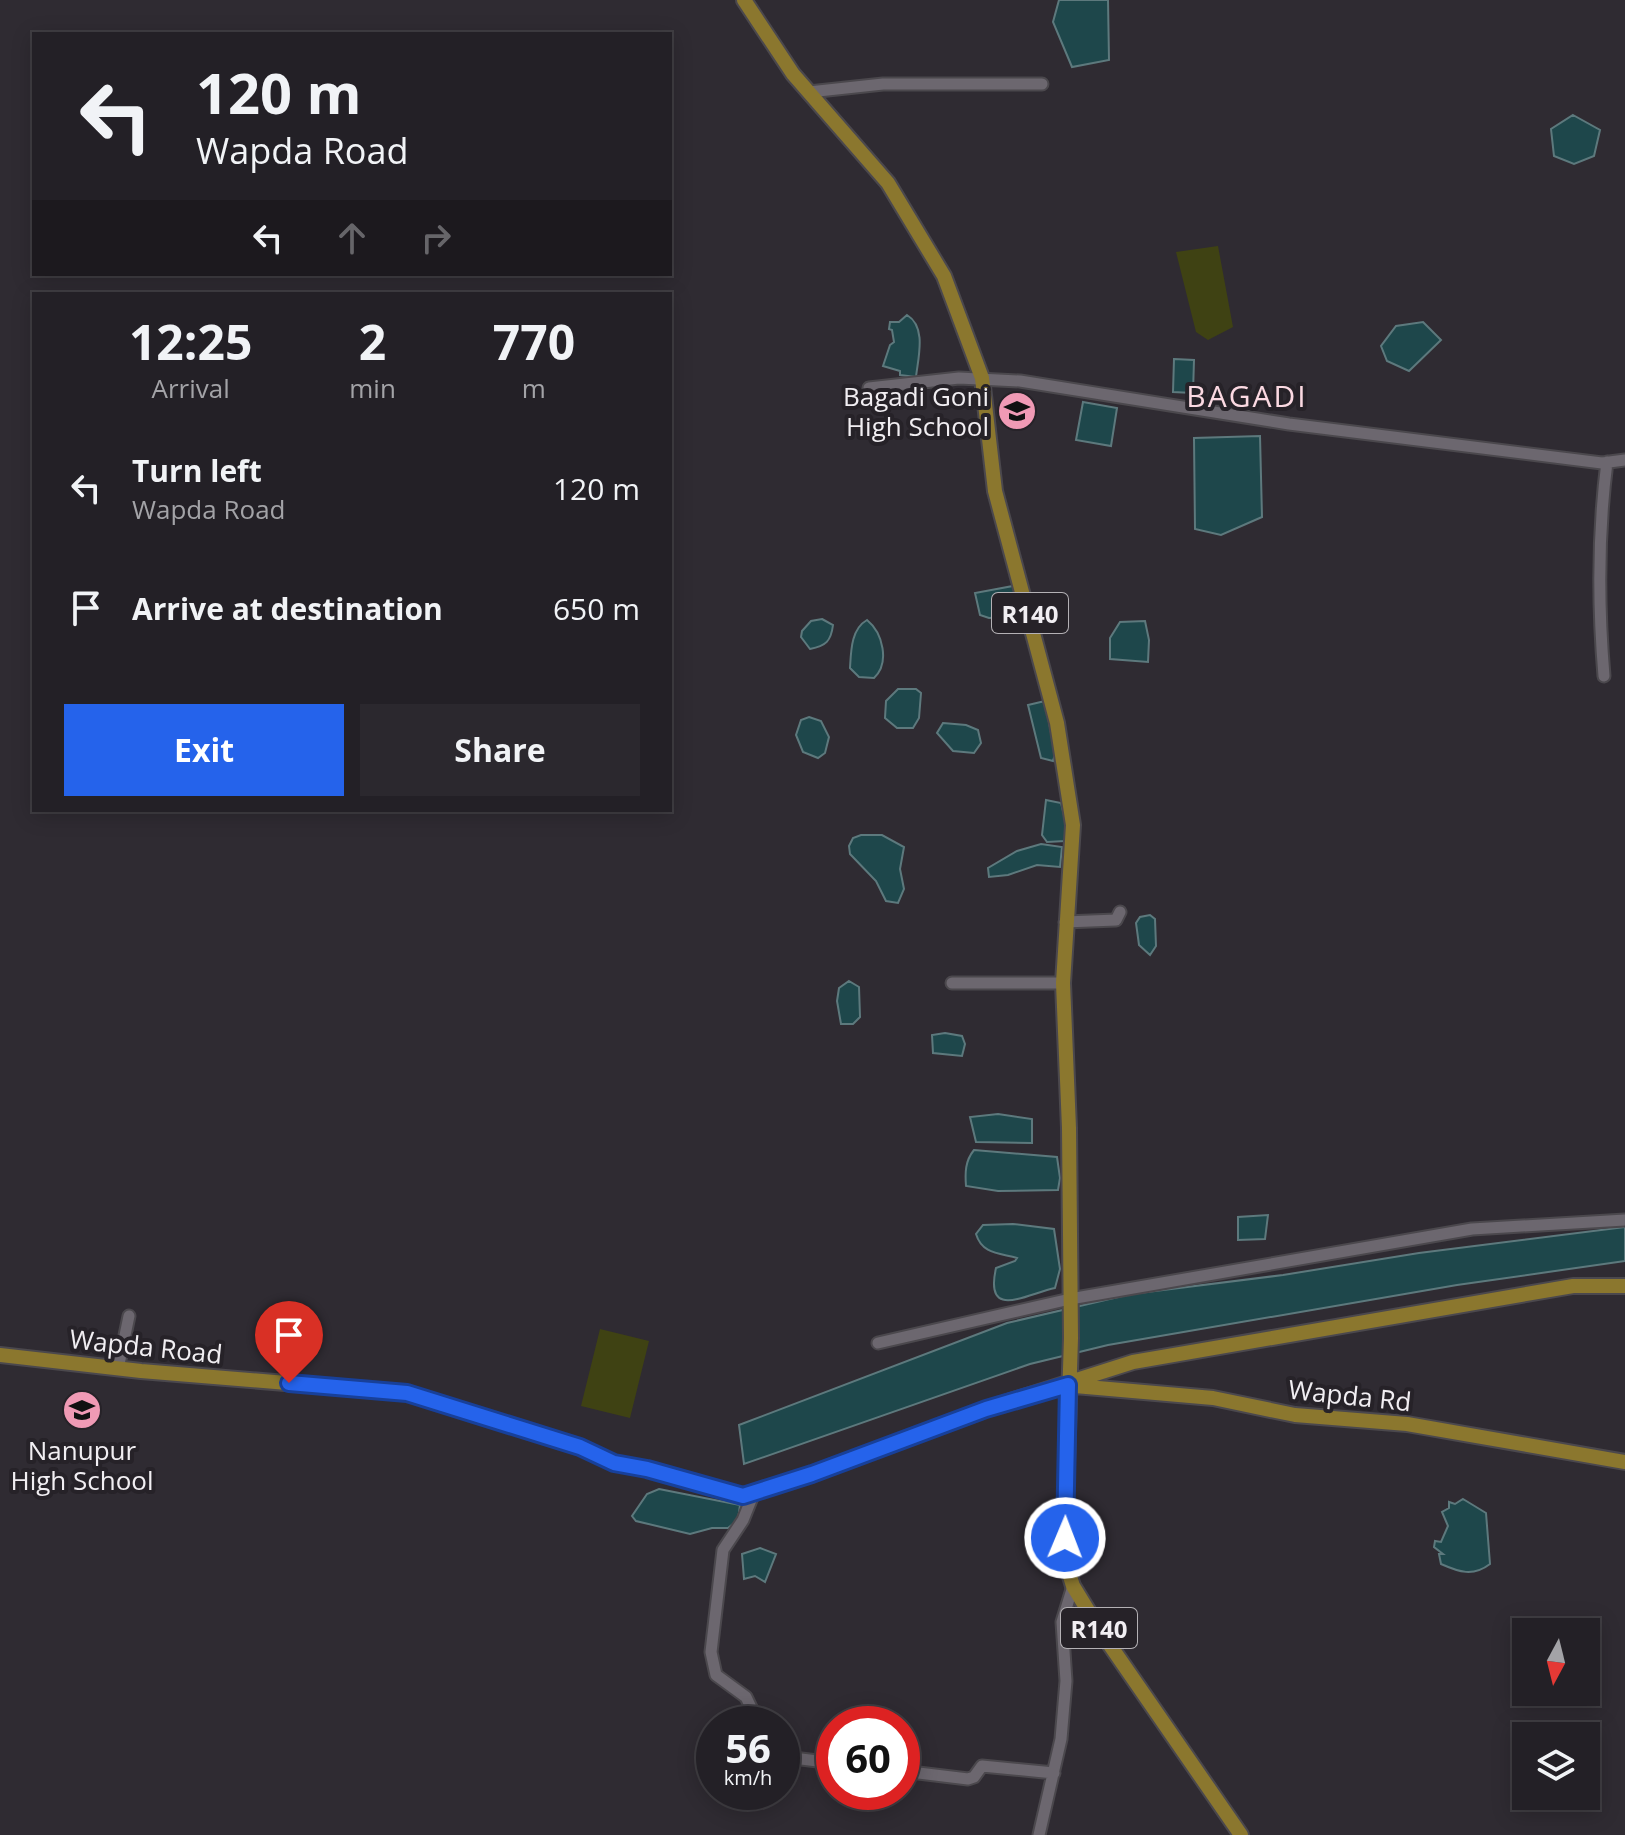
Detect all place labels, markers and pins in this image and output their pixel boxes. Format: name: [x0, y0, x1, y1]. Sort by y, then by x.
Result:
place label: Bagadi Goni High School: [843, 378, 989, 444]
school or university icon: Bagadi Goni High School: [996, 390, 1038, 432]
pin: [255, 1301, 323, 1383]
school or university icon: Nanupur High School: [61, 1389, 103, 1431]
place label: Nanupur High School: [10, 1432, 154, 1498]

